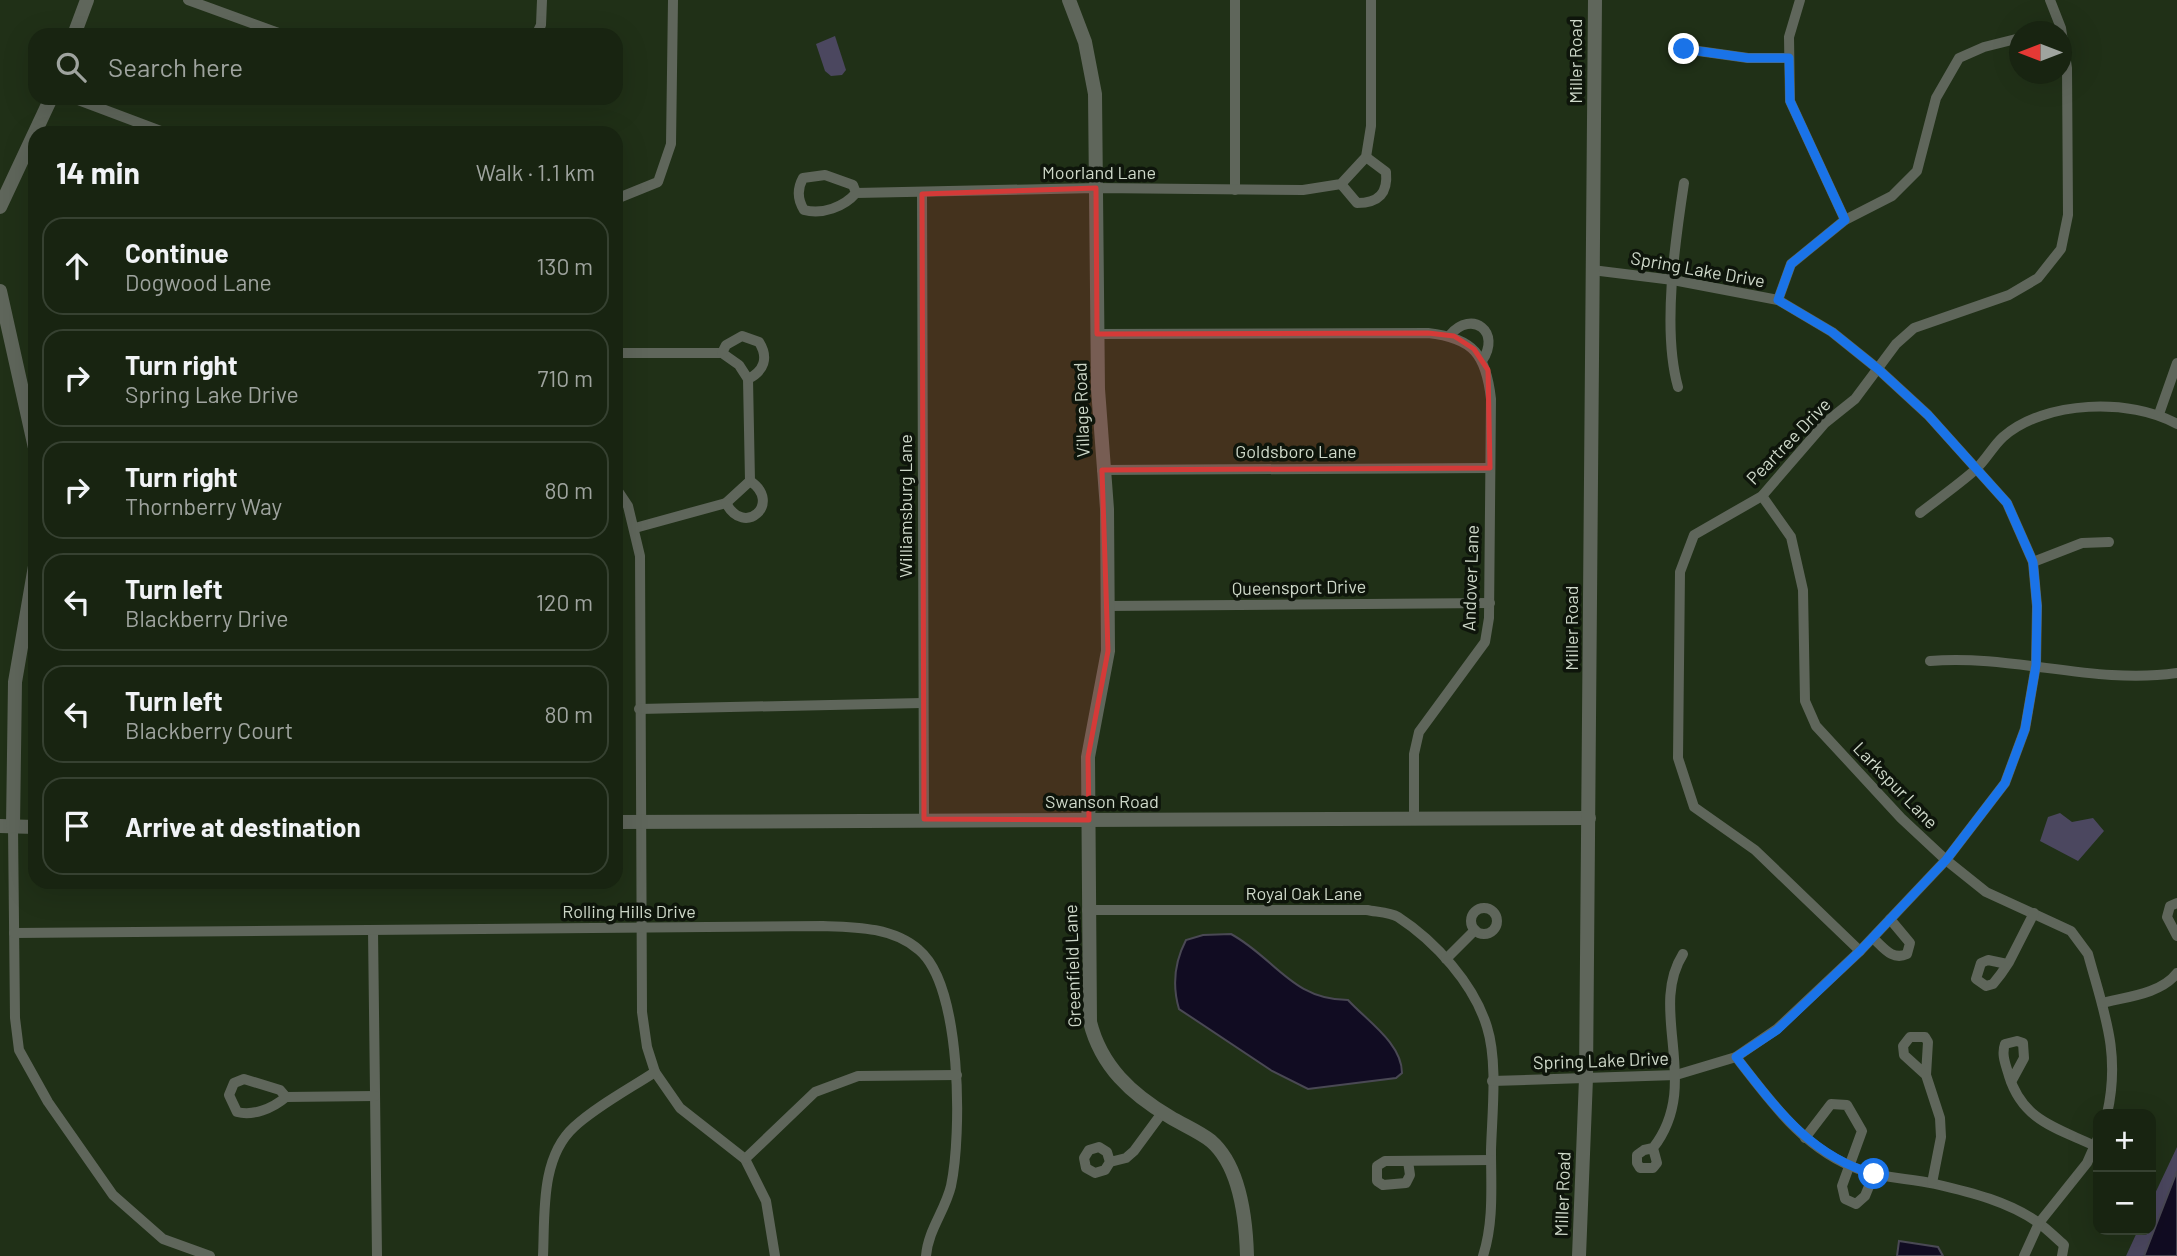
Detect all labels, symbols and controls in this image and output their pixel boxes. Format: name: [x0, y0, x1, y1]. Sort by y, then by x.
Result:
street label: Miller Road: [1564, 18, 1586, 104]
north arrow: [2009, 21, 2072, 84]
search box: [28, 28, 623, 105]
route end: [1668, 33, 1699, 64]
icon: search: [52, 48, 90, 86]
text: Search here: [108, 51, 243, 82]
text: 14 min: [56, 154, 140, 190]
text: Walk · 1.1 km: [476, 158, 595, 186]
street label: Moorland Lane: [1042, 161, 1156, 183]
text: Continue: [125, 237, 229, 268]
street label: Spring Lake Drive: [1629, 246, 1767, 292]
icon: ahead: [58, 247, 96, 285]
text: 130 m: [536, 252, 593, 280]
text: Dogwood Lane: [125, 268, 272, 296]
text: Turn right: [125, 349, 238, 380]
icon: right: [58, 359, 96, 397]
street label: Village Road: [1068, 362, 1094, 458]
text: 710 m: [537, 364, 593, 392]
text: Spring Lake Drive: [125, 380, 299, 408]
street label: Peartree Drive: [1741, 393, 1835, 489]
street label: Williamsburg Lane: [894, 434, 916, 578]
street label: Goldsboro Lane: [1235, 440, 1357, 462]
text: Turn right: [125, 461, 238, 492]
icon: right: [58, 471, 96, 509]
text: 80 m: [544, 476, 593, 504]
text: Thornberry Way: [125, 492, 282, 520]
street label: Andover Lane: [1457, 524, 1483, 632]
text: Turn left: [125, 573, 223, 604]
street label: Queensport Drive: [1232, 575, 1366, 599]
icon: left: [58, 583, 96, 621]
street label: Miller Road: [1560, 585, 1582, 671]
text: 120 m: [536, 588, 593, 616]
text: Blackberry Drive: [125, 604, 288, 632]
text: Turn left: [125, 685, 223, 716]
icon: left: [58, 695, 96, 733]
text: 80 m: [544, 700, 593, 728]
text: Blackberry Court: [125, 716, 293, 744]
street label: Larkspur Lane: [1849, 737, 1943, 833]
street label: Swanson Road: [1045, 790, 1159, 812]
icon: arrive: [58, 807, 96, 845]
text: Arrive at destination: [125, 811, 361, 842]
street label: Royal Oak Lane: [1246, 882, 1362, 904]
street label: Rolling Hills Drive: [562, 900, 696, 922]
street label: Greenfield Lane: [1059, 904, 1085, 1028]
street label: Spring Lake Drive: [1533, 1047, 1669, 1073]
map controls: [2093, 1109, 2156, 1235]
button: +: [2093, 1109, 2156, 1172]
street label: Miller Road: [1550, 1151, 1574, 1237]
route start: [1858, 1158, 1889, 1189]
button: −: [2093, 1172, 2156, 1235]

